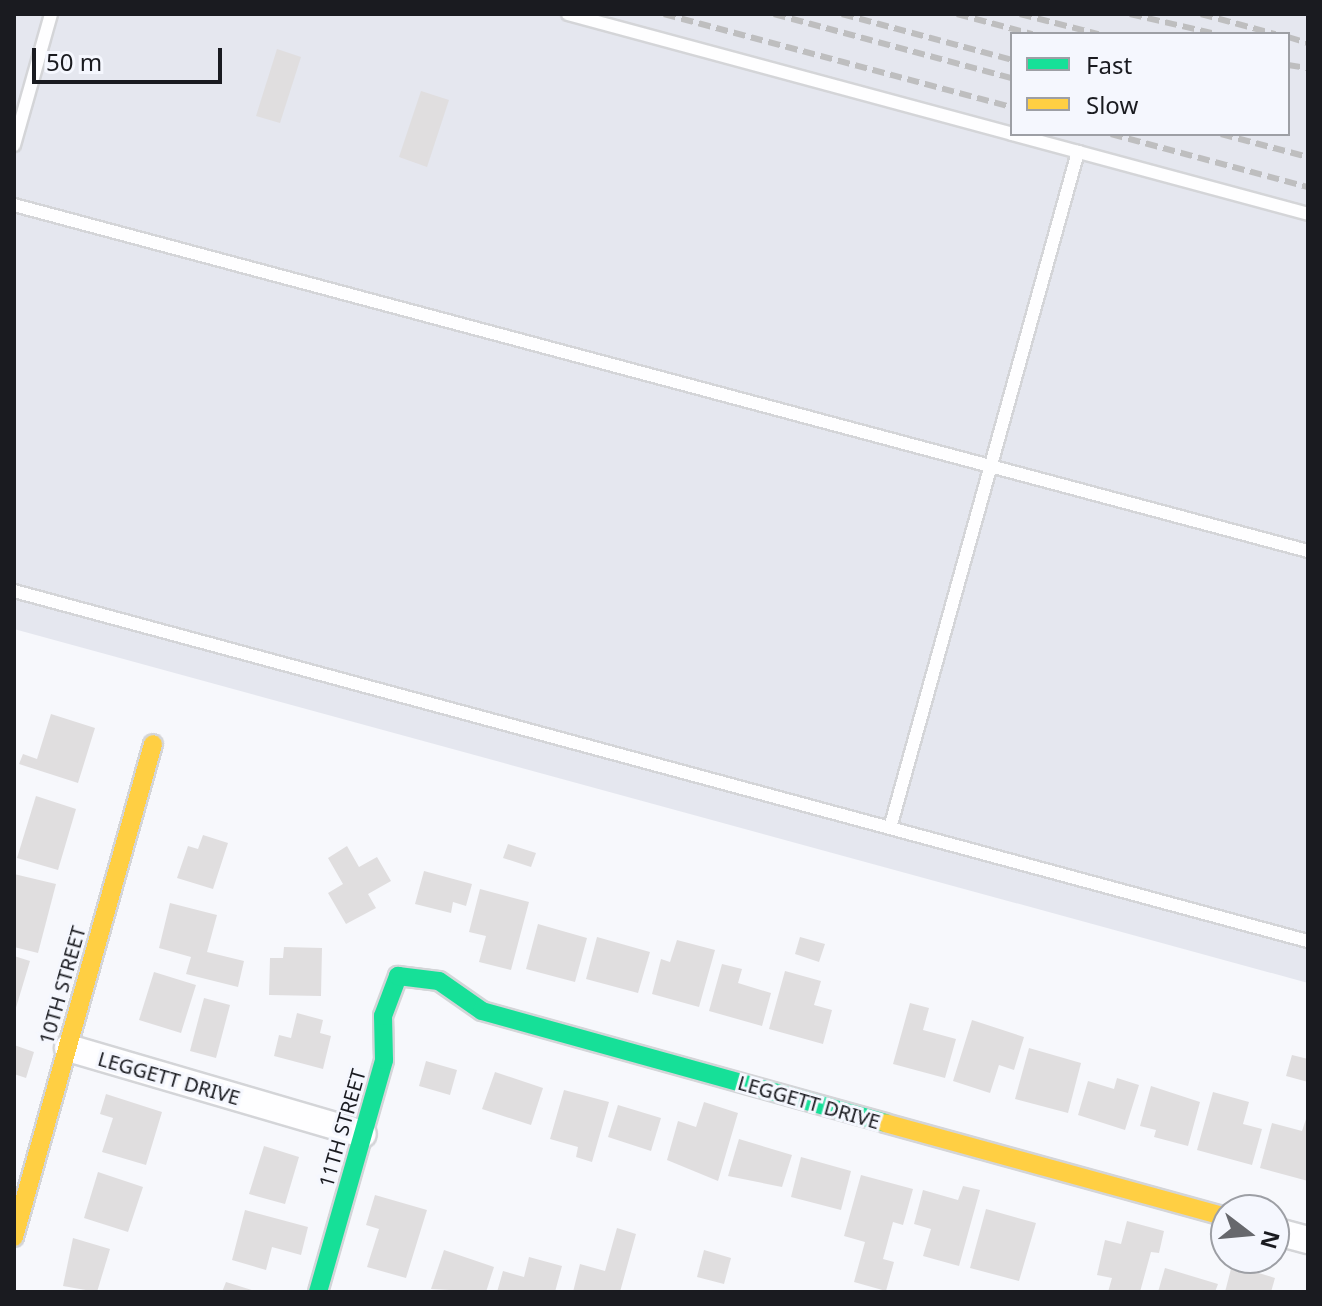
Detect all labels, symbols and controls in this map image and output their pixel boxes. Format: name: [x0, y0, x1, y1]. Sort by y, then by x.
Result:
scale bar: [36, 32, 226, 82]
legend: [1010, 32, 1290, 136]
text: 50 m: [46, 45, 102, 78]
text: Fast: [1086, 48, 1132, 81]
text: Slow: [1086, 88, 1138, 121]
street label: 10TH STREET: [34, 923, 90, 1047]
street label: LEGGETT DRIVE: [95, 1046, 243, 1110]
street label: 11TH STREET: [314, 1066, 370, 1190]
street label: LEGGETT DRIVE: [735, 1070, 883, 1134]
north arrow: [1210, 1194, 1290, 1274]
text: N: [1254, 1227, 1288, 1253]

